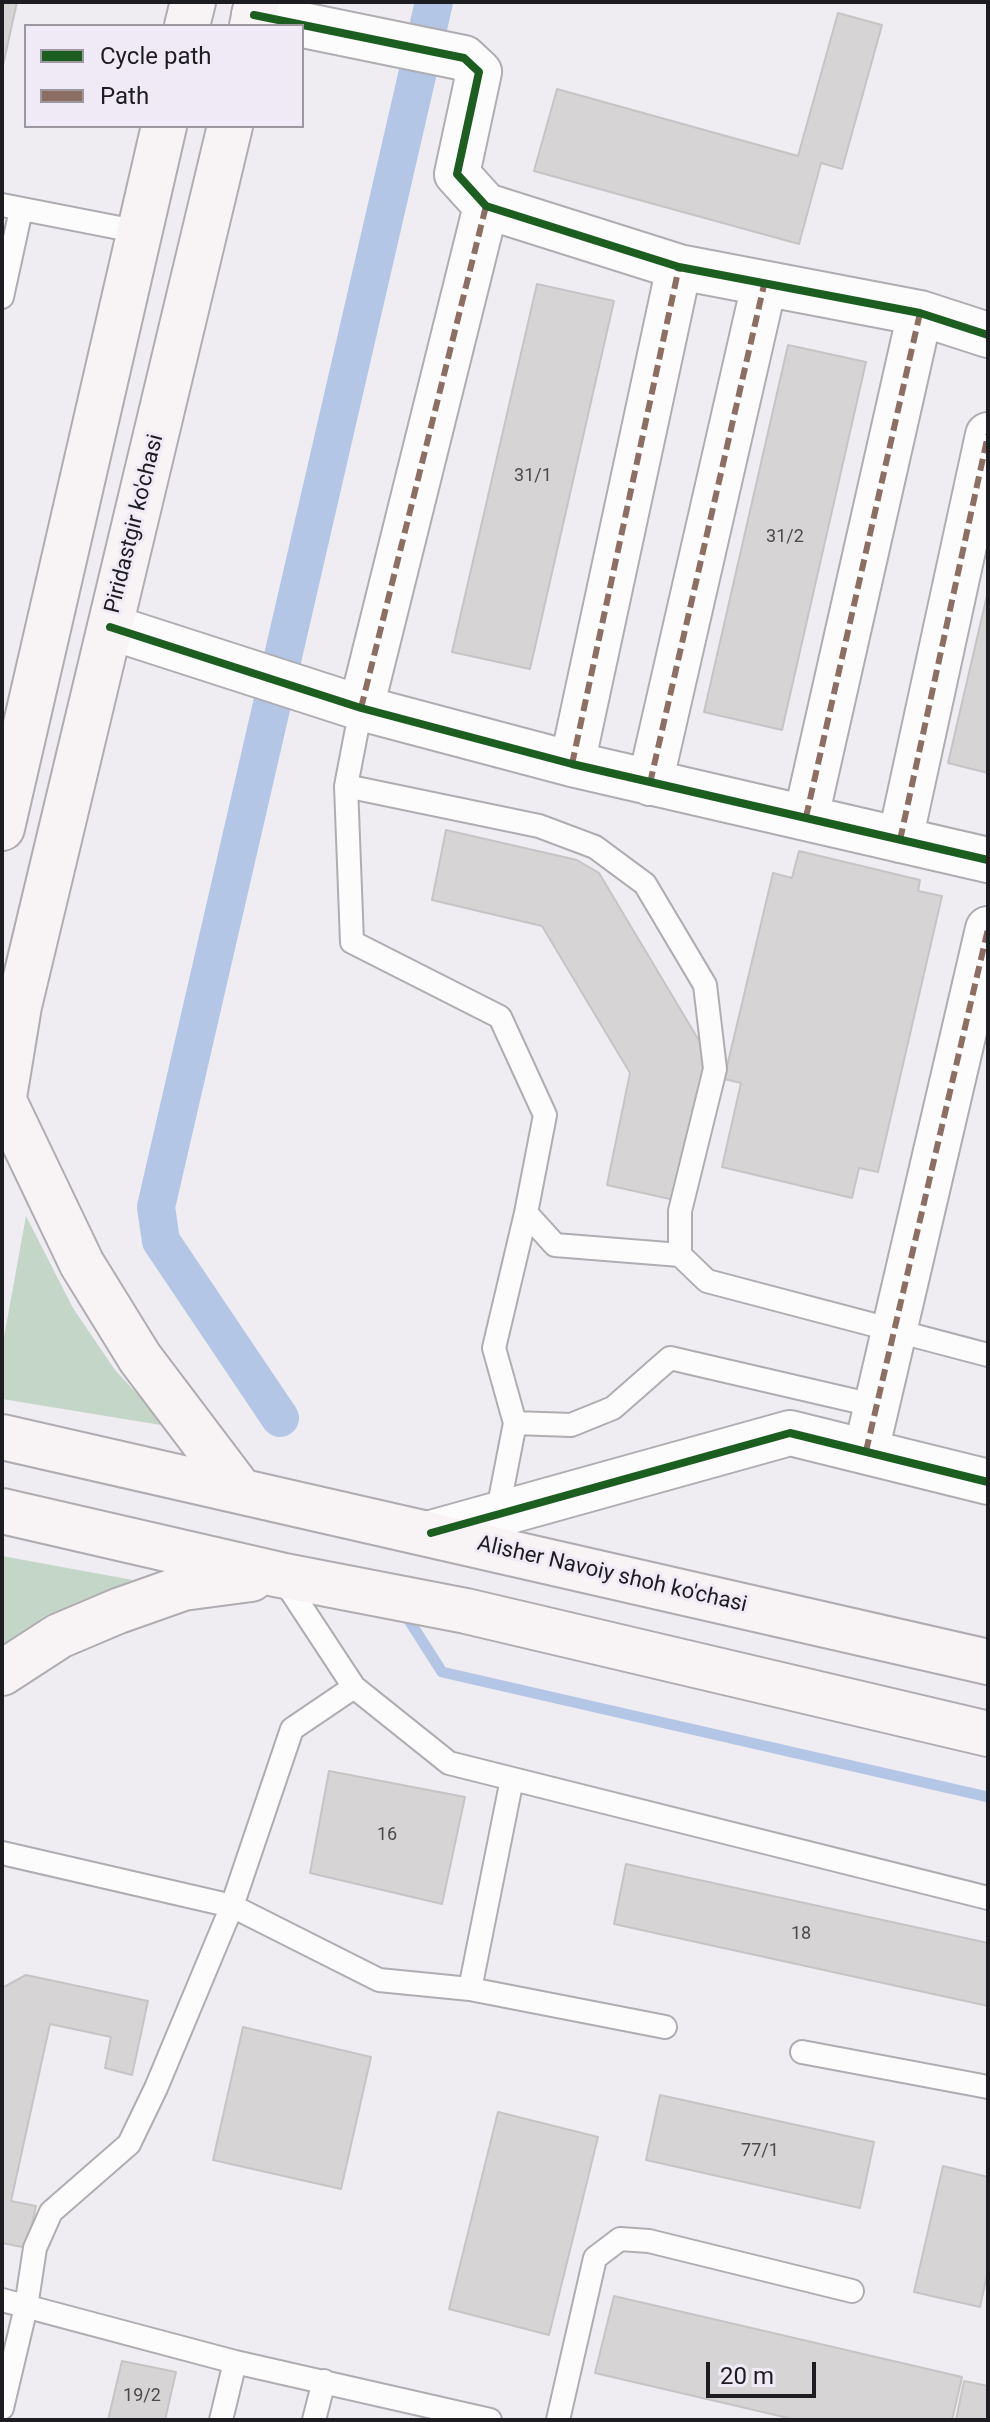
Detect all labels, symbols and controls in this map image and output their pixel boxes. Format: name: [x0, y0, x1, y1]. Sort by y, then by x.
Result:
legend: [24, 24, 304, 128]
text: Cycle path: [100, 42, 212, 70]
text: Path: [100, 82, 149, 110]
street label: Piridastgir ko'chasi: [100, 432, 170, 616]
house number: 31/1: [514, 465, 552, 487]
house number: 31/2: [766, 526, 804, 548]
street label: Alisher Navoiy shoh ko'chasi: [474, 1531, 750, 1619]
house number: 16: [377, 1824, 397, 1846]
house number: 18: [791, 1923, 811, 1945]
house number: 77/1: [741, 2140, 779, 2162]
scale bar: [710, 2346, 820, 2396]
text: 20 m: [720, 2362, 774, 2390]
house number: 19/2: [123, 2385, 161, 2407]

